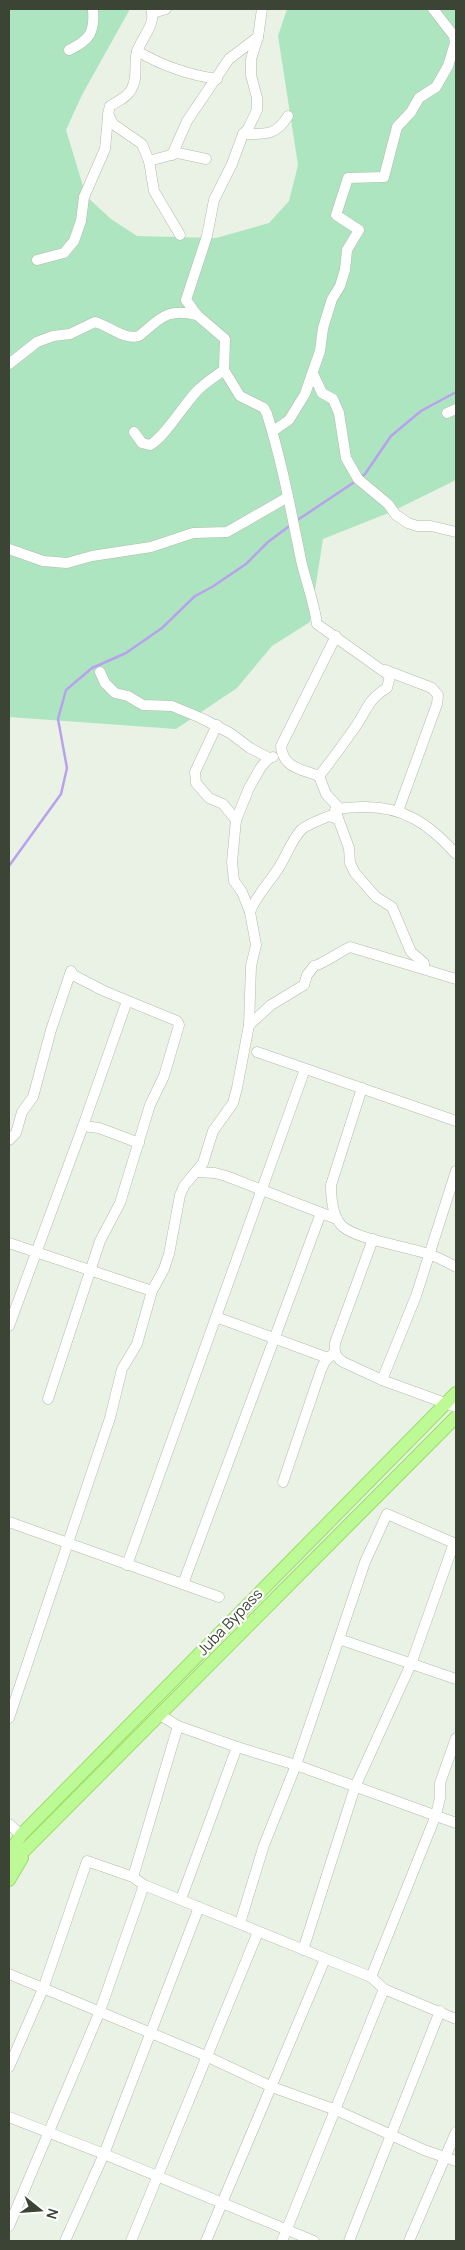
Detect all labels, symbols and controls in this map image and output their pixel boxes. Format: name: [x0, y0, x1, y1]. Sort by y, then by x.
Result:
street label: Juba Bypass: [192, 1583, 267, 1660]
north arrow: [15, 2185, 65, 2235]
text: N: [42, 2206, 63, 2222]

